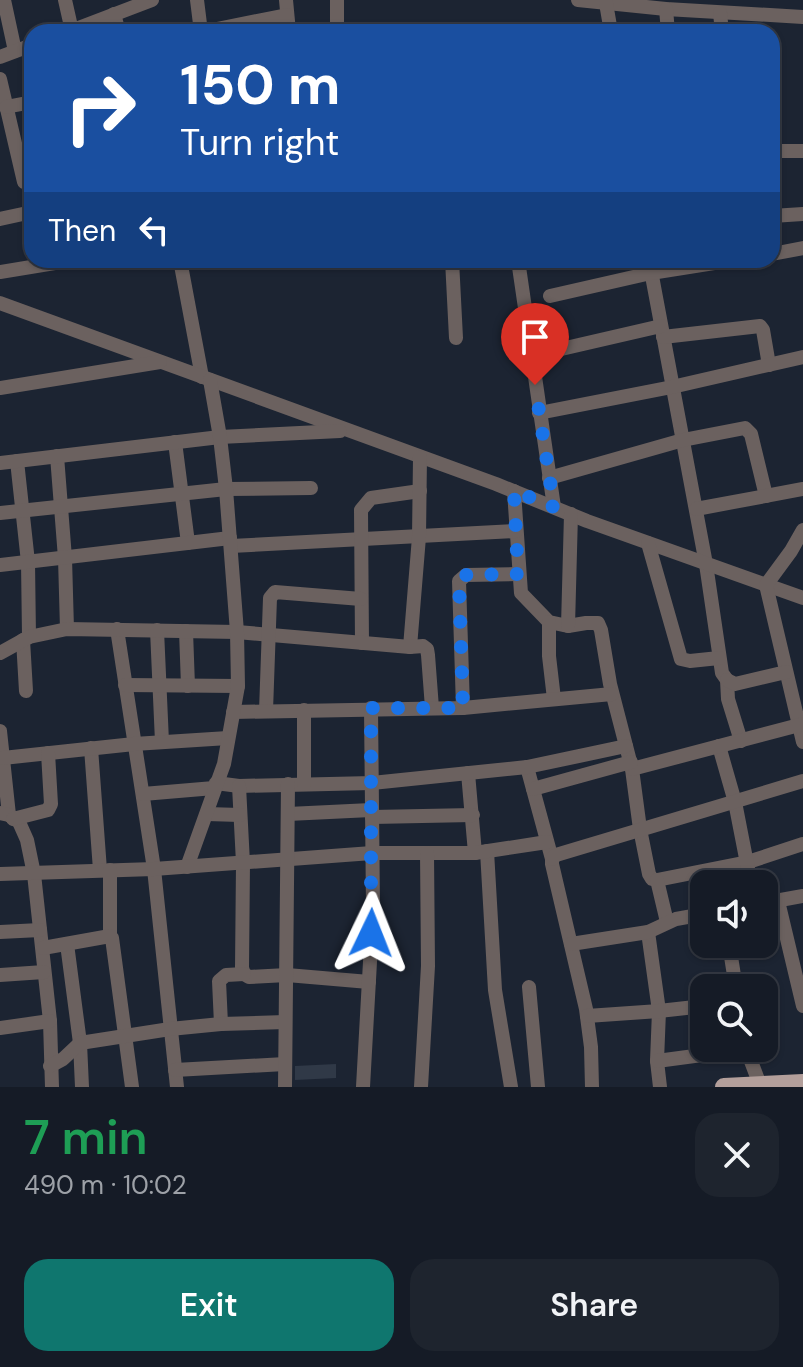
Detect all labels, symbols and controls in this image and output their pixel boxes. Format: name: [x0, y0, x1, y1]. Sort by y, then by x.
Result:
text: 150 m: [180, 48, 341, 121]
icon: right: [48, 56, 152, 160]
text: Turn right: [180, 119, 339, 166]
icon: left: [132, 208, 176, 252]
text: Then: [48, 211, 116, 250]
pin: [501, 303, 569, 385]
icon: arrive: [513, 315, 557, 359]
map controls: [690, 870, 778, 1062]
button: sound: [690, 870, 778, 958]
position arrow: [329, 891, 413, 975]
button: search: [690, 974, 778, 1062]
text: 7 min: [24, 1106, 148, 1169]
button: close: [695, 1113, 779, 1197]
text: 490 m · 10:02: [24, 1168, 187, 1202]
button: Exit: [24, 1259, 394, 1351]
button: Share: [410, 1259, 779, 1351]

